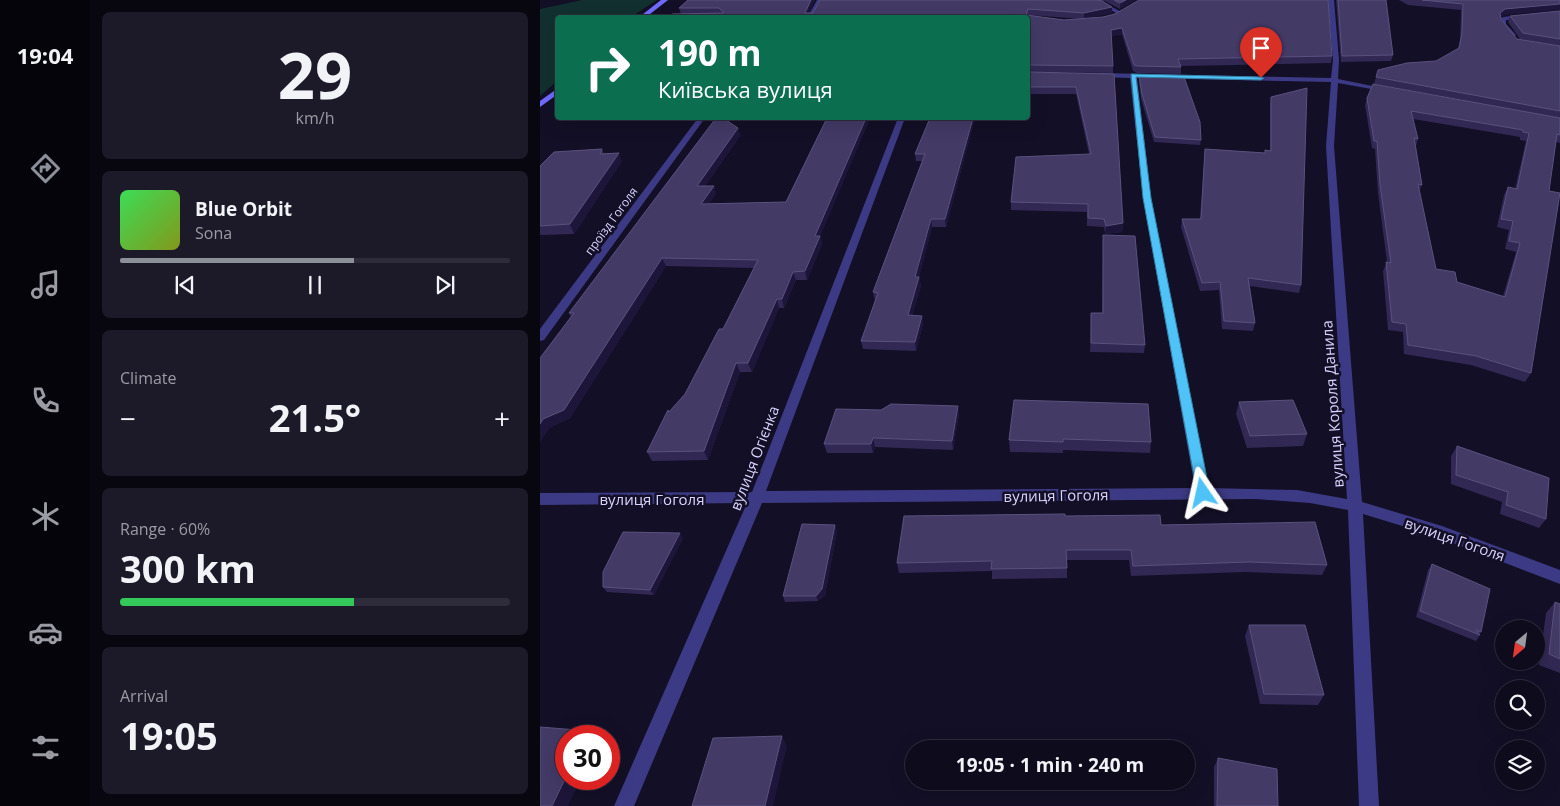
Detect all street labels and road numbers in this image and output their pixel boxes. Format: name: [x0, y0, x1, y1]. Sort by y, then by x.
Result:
street label: проїзд Гоголя: [581, 184, 641, 258]
street label: вулиця Короля Данила: [1316, 320, 1348, 488]
street label: вулиця Огієнка: [725, 403, 783, 513]
street label: вулиця Гоголя: [1003, 484, 1109, 506]
street label: вулиця Гоголя: [599, 489, 705, 509]
street label: вулиця Гоголя: [1402, 512, 1508, 566]

